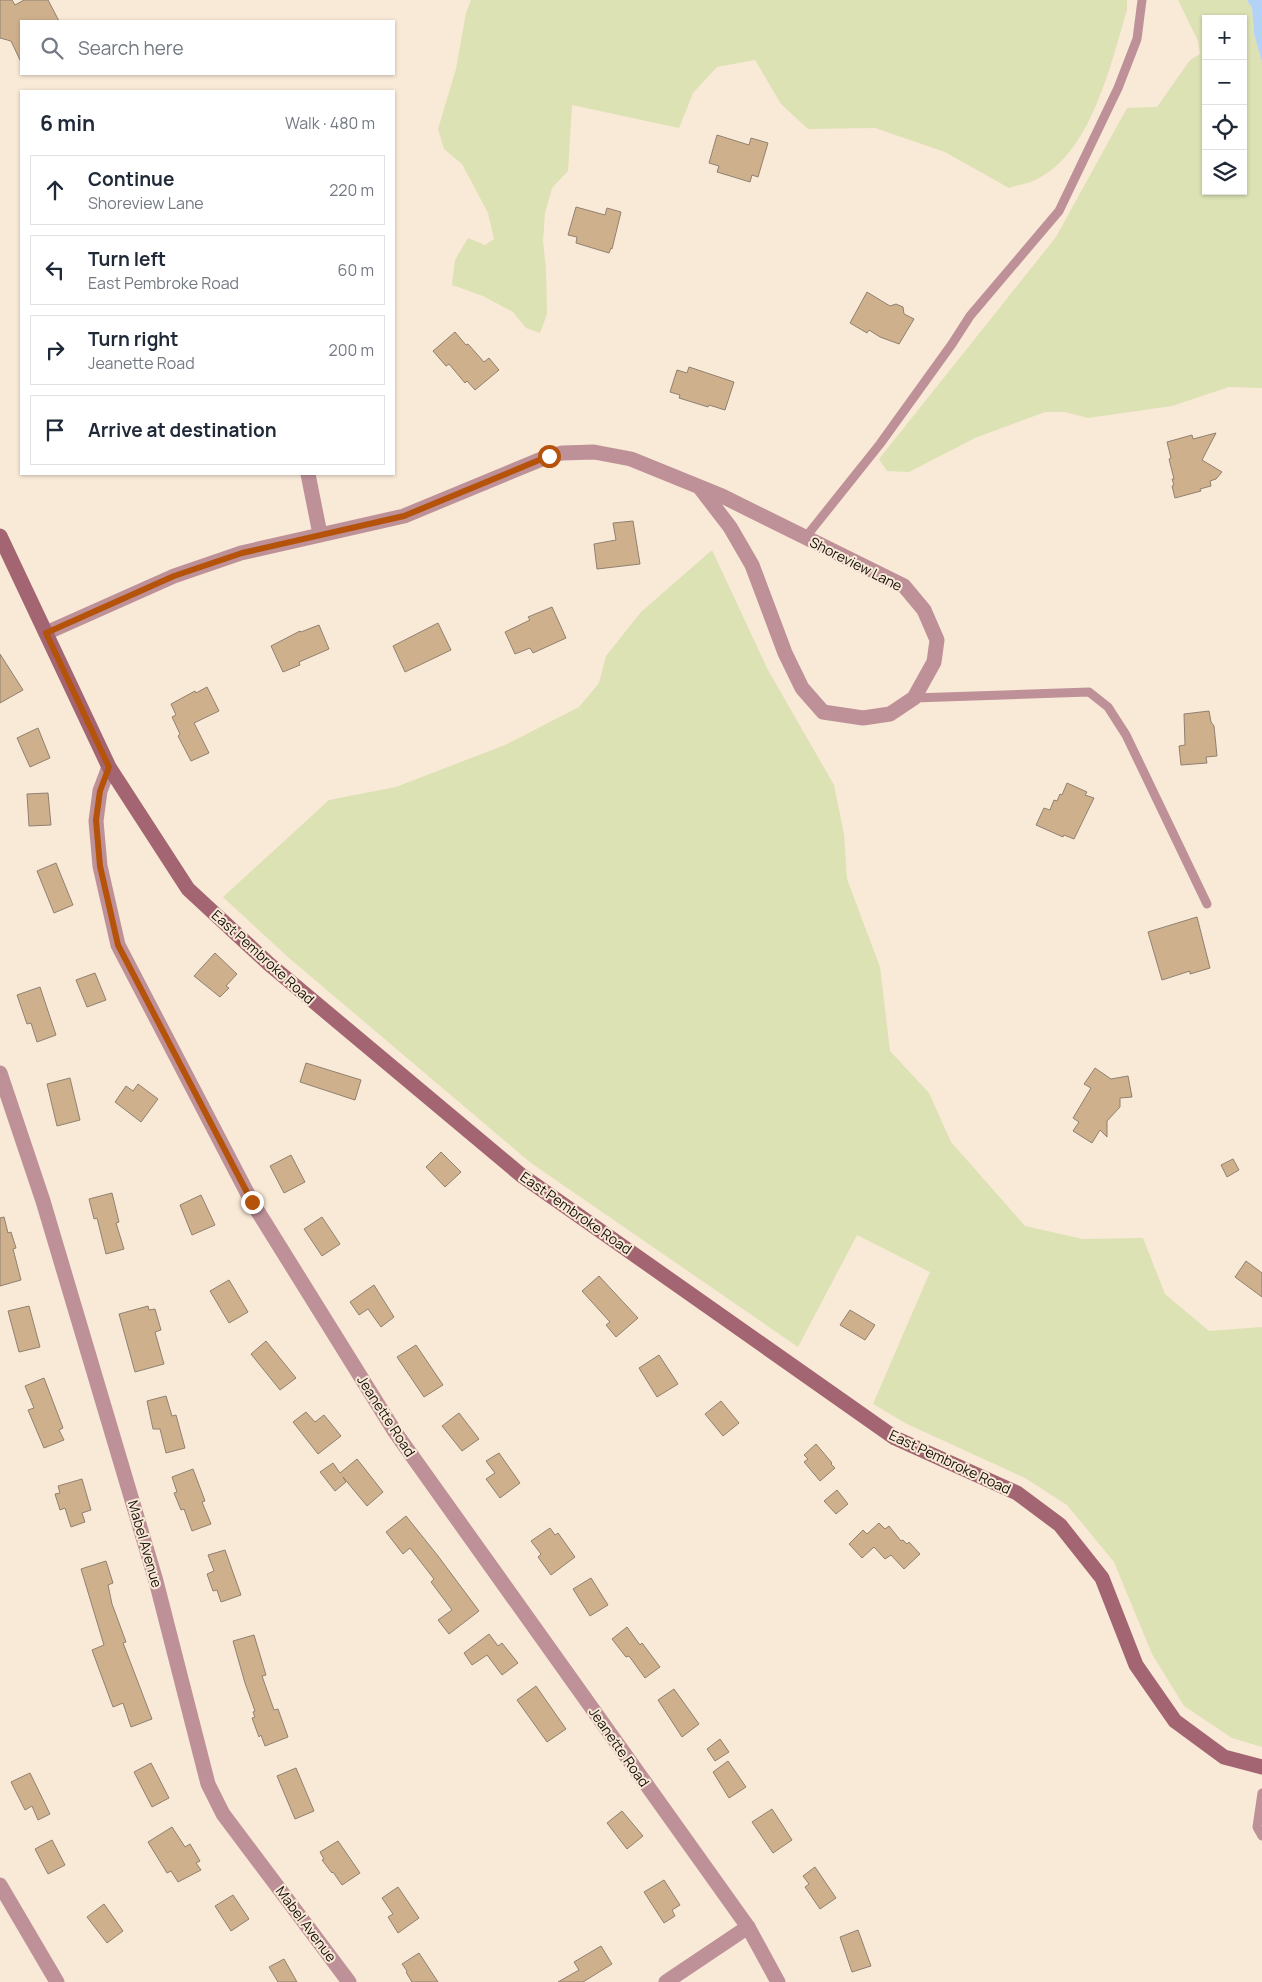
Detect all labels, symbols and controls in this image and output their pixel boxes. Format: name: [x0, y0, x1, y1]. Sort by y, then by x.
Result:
map controls: [1202, 15, 1247, 195]
button: +: [1202, 15, 1247, 60]
search box: [20, 20, 395, 75]
icon: search: [38, 34, 66, 62]
text: Search here: [78, 35, 184, 61]
button: −: [1202, 60, 1247, 105]
button: locate: [1202, 105, 1247, 150]
text: 6 min: [40, 109, 95, 137]
text: Walk · 480 m: [285, 112, 375, 134]
button: layers: [1202, 150, 1247, 195]
text: Continue: [88, 166, 174, 192]
icon: ahead: [41, 176, 69, 204]
text: 220 m: [329, 179, 374, 201]
text: Shoreview Lane: [88, 192, 204, 214]
text: Turn left: [88, 246, 166, 272]
icon: left: [41, 256, 69, 284]
text: 60 m: [338, 259, 374, 281]
text: East Pembroke Road: [88, 272, 239, 294]
text: Turn right: [88, 326, 178, 352]
icon: right: [41, 336, 69, 364]
text: 200 m: [329, 339, 374, 361]
text: Jeanette Road: [88, 352, 195, 374]
icon: arrive: [41, 416, 69, 444]
text: Arrive at destination: [88, 417, 277, 443]
route start: [538, 445, 561, 468]
street label: Shoreview Lane: [807, 532, 906, 595]
street label: East Pembroke Road: [208, 905, 319, 1008]
street label: East Pembroke Road: [517, 1167, 636, 1258]
route end: [241, 1191, 264, 1214]
street label: Jeanette Road: [353, 1371, 420, 1460]
street label: East Pembroke Road: [886, 1425, 1014, 1498]
street label: Mabel Avenue: [124, 1498, 167, 1590]
street label: Jeanette Road: [585, 1703, 654, 1790]
street label: Mabel Avenue: [272, 1882, 341, 1965]

